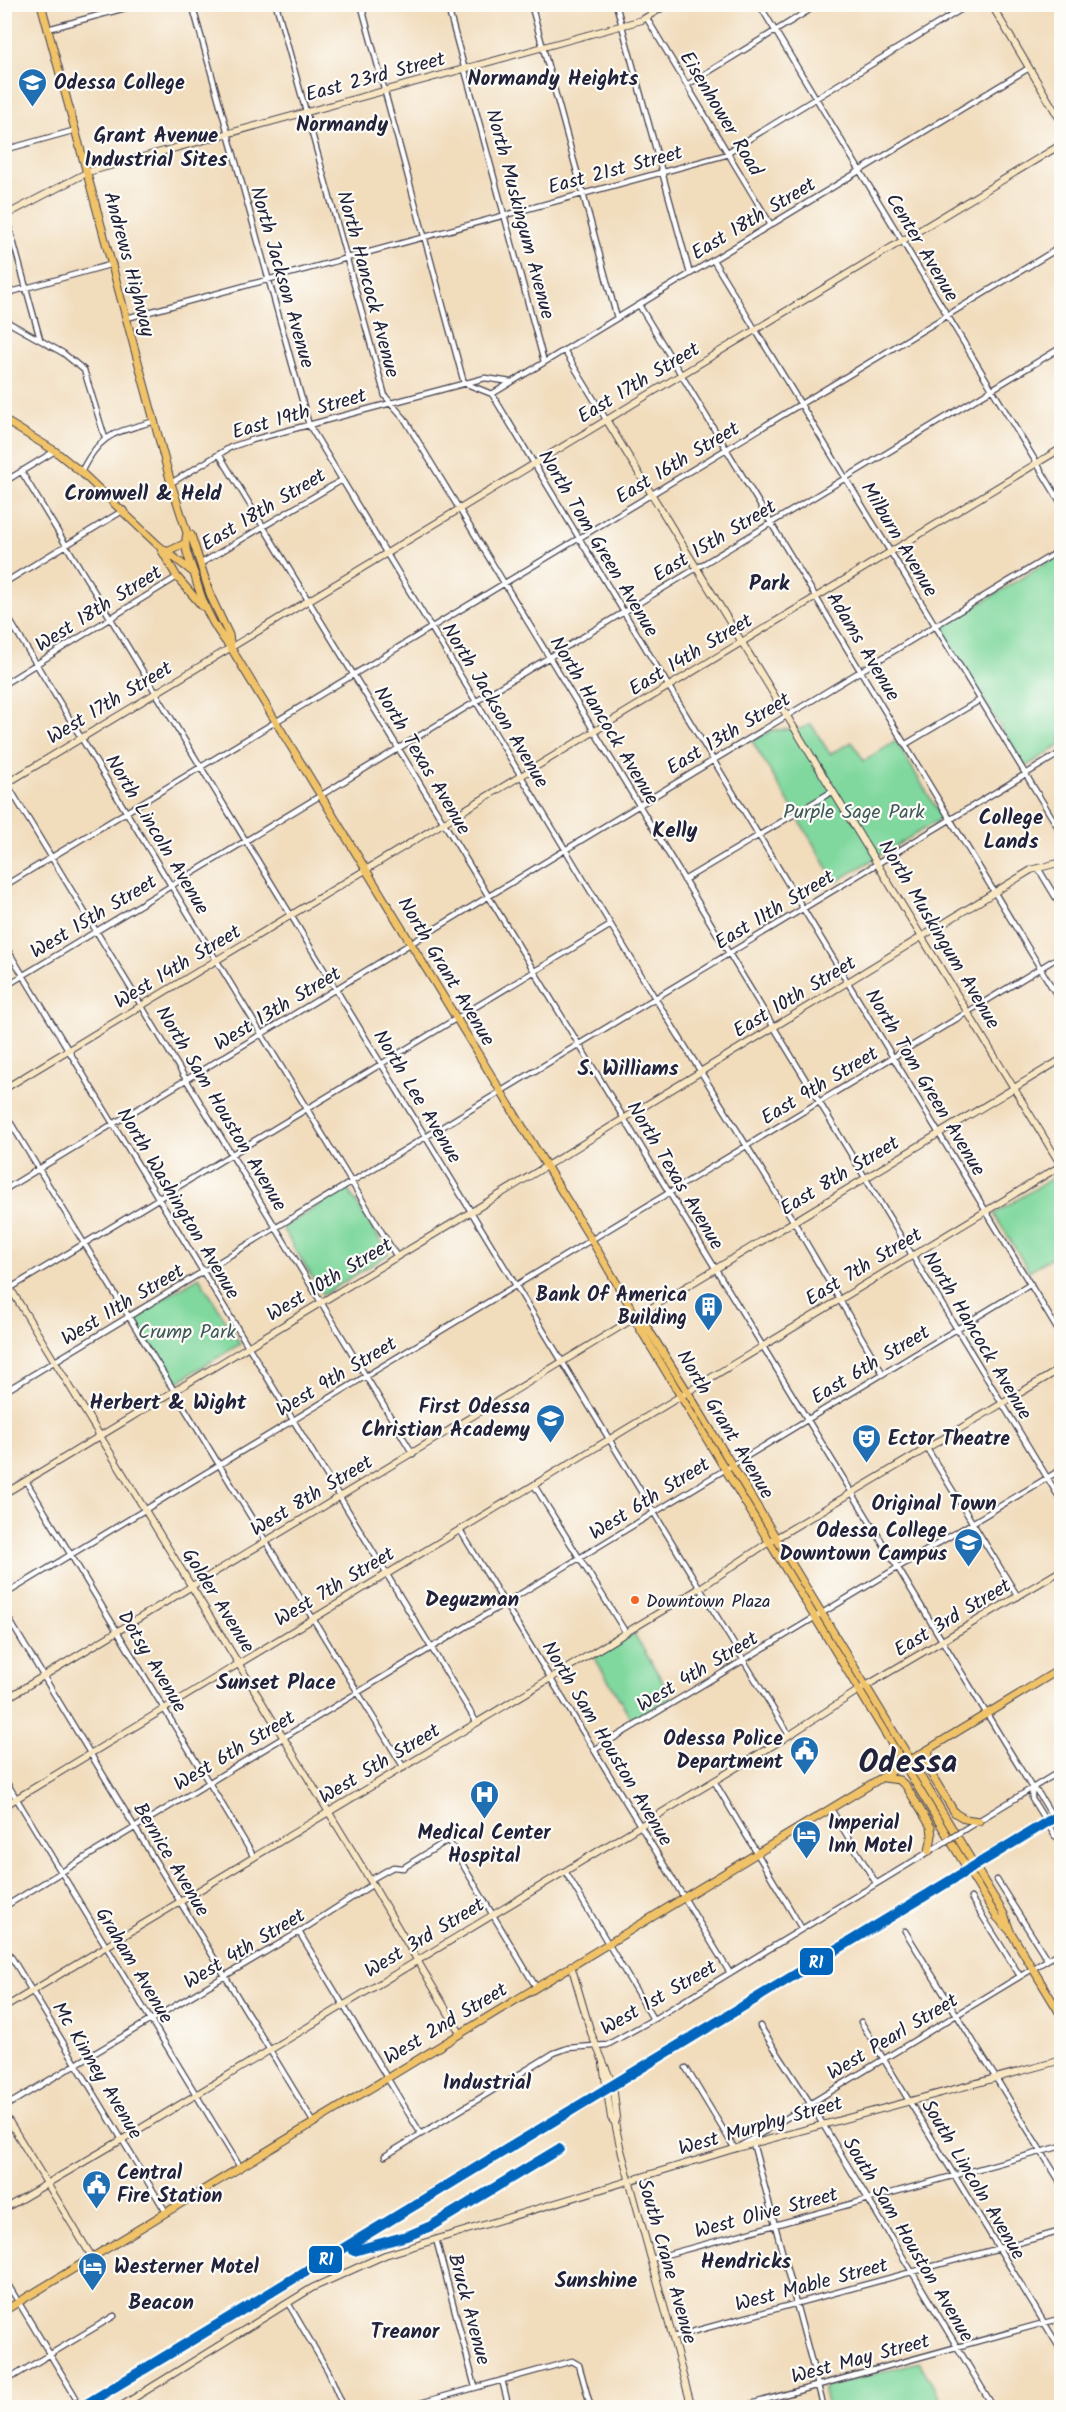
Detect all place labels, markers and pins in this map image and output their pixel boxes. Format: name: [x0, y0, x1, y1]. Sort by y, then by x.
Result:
school or university icon: Odessa College: [17, 66, 49, 108]
place label: Odessa College: [54, 68, 185, 100]
place label: Bank Of America Building: [536, 1280, 687, 1335]
building icon: Bank Of America Building: [692, 1290, 724, 1332]
place label: First Odessa Christian Academy: [362, 1392, 531, 1447]
school or university icon: First Odessa Christian Academy: [535, 1402, 567, 1444]
theatre icon: Ector Theatre: [851, 1422, 883, 1464]
place label: Ector Theatre: [888, 1424, 1010, 1456]
place label: Odessa College Downtown Campus: [779, 1516, 948, 1571]
school or university icon: Odessa College Downtown Campus: [952, 1526, 984, 1568]
place label: Downtown Plaza: [646, 1588, 771, 1617]
marker: Downtown Plaza: [629, 1594, 641, 1606]
place label: Odessa Police Department: [663, 1724, 784, 1779]
public building icon: Odessa Police Department: [788, 1734, 820, 1776]
hospital icon: Medical Center Hospital: [468, 1778, 500, 1820]
place label: Imperial Inn Motel: [828, 1808, 913, 1863]
place label: Medical Center Hospital: [417, 1818, 551, 1873]
hotel icon: Imperial Inn Motel: [791, 1818, 823, 1860]
place label: Central Fire Station: [117, 2158, 222, 2213]
public building icon: Central Fire Station: [80, 2168, 112, 2210]
hotel icon: Westerner Motel: [77, 2250, 109, 2292]
place label: Westerner Motel: [114, 2252, 260, 2284]

